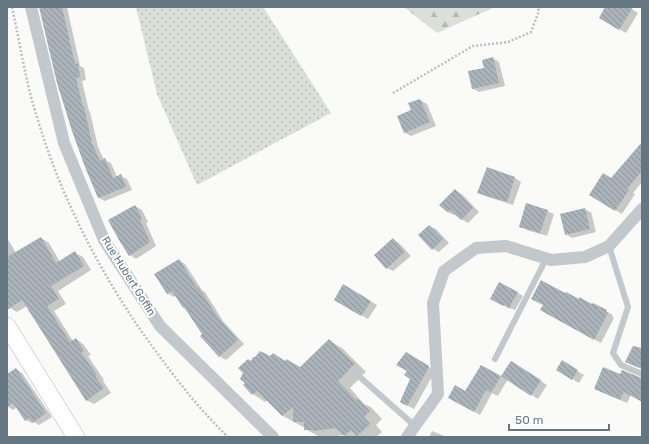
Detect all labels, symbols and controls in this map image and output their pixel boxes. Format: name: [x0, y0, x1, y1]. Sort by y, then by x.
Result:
street label: Rue Hubert Goffin: [99, 234, 158, 318]
scale bar: [509, 406, 609, 432]
text: 50 m: [515, 413, 543, 427]

